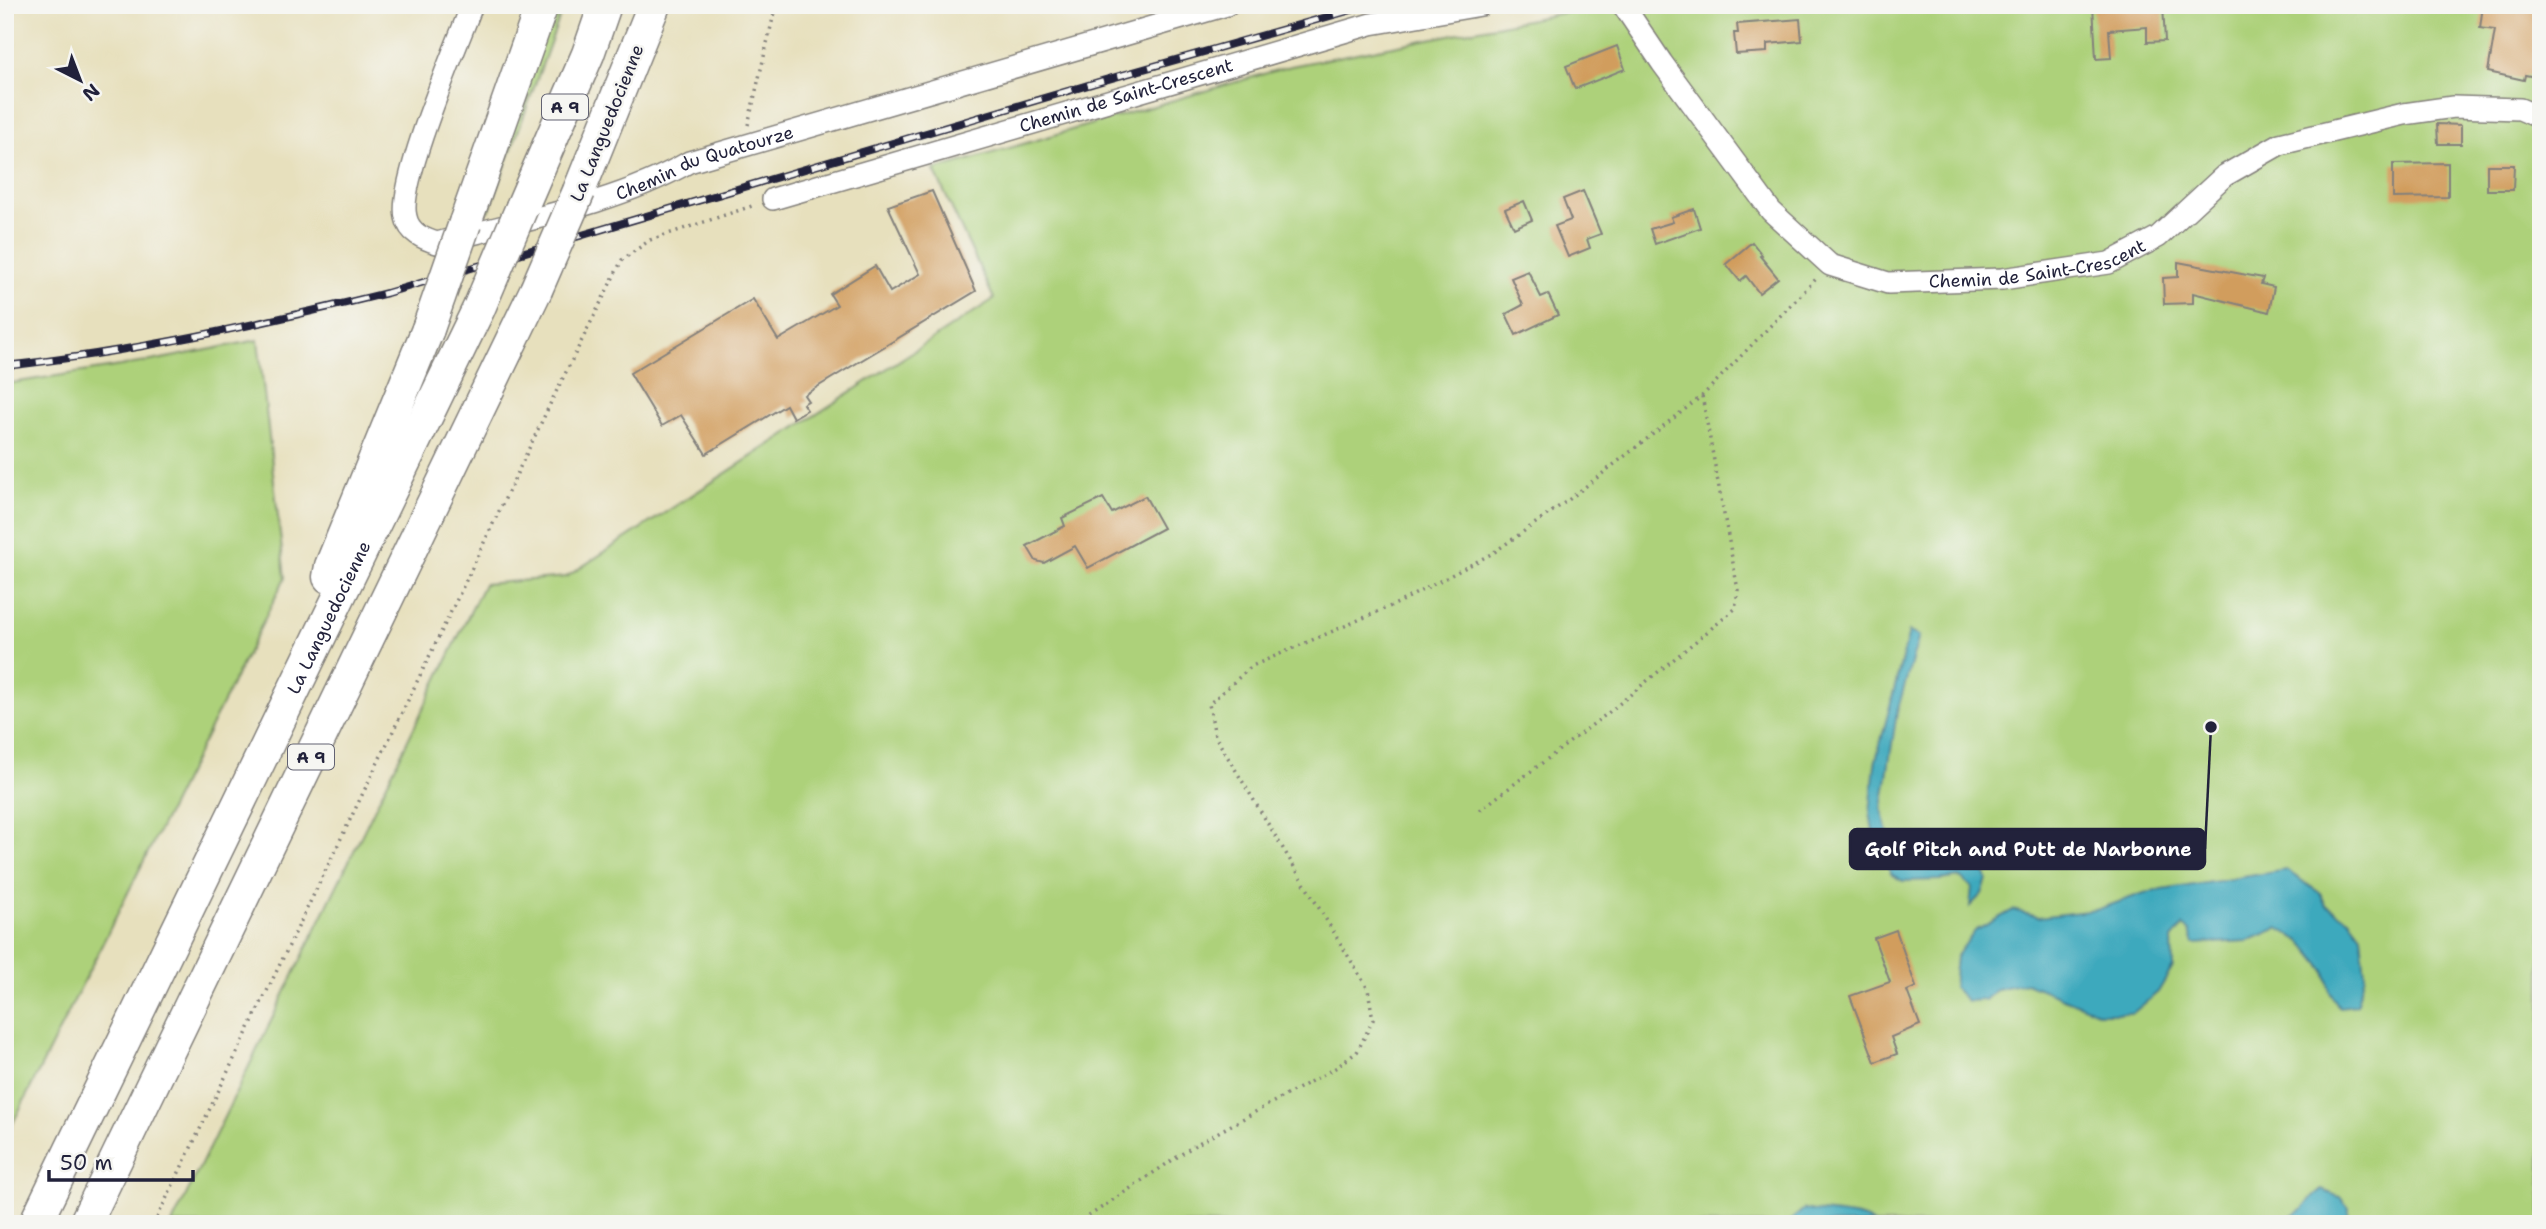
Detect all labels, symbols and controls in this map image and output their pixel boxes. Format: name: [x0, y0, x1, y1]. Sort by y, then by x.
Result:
street label: La Languedocienne: [565, 41, 649, 205]
north arrow: [46, 46, 116, 116]
street label: Chemin de Saint-Crescent: [1017, 53, 1236, 138]
text: N: [77, 78, 105, 107]
road number: A 9: [542, 94, 588, 120]
street label: Chemin du Quatourze: [612, 120, 796, 206]
street label: Chemin de Saint-Crescent: [1928, 234, 2150, 294]
street label: La Languedocienne: [282, 537, 376, 698]
road number: A 9: [288, 744, 334, 770]
callout: Golf Pitch and Putt de Narbonne: [1850, 829, 2205, 869]
text: Golf Pitch and Putt de Narbonne: [1864, 837, 2192, 862]
scale bar: [49, 1138, 192, 1182]
text: 50 m: [60, 1149, 113, 1177]

